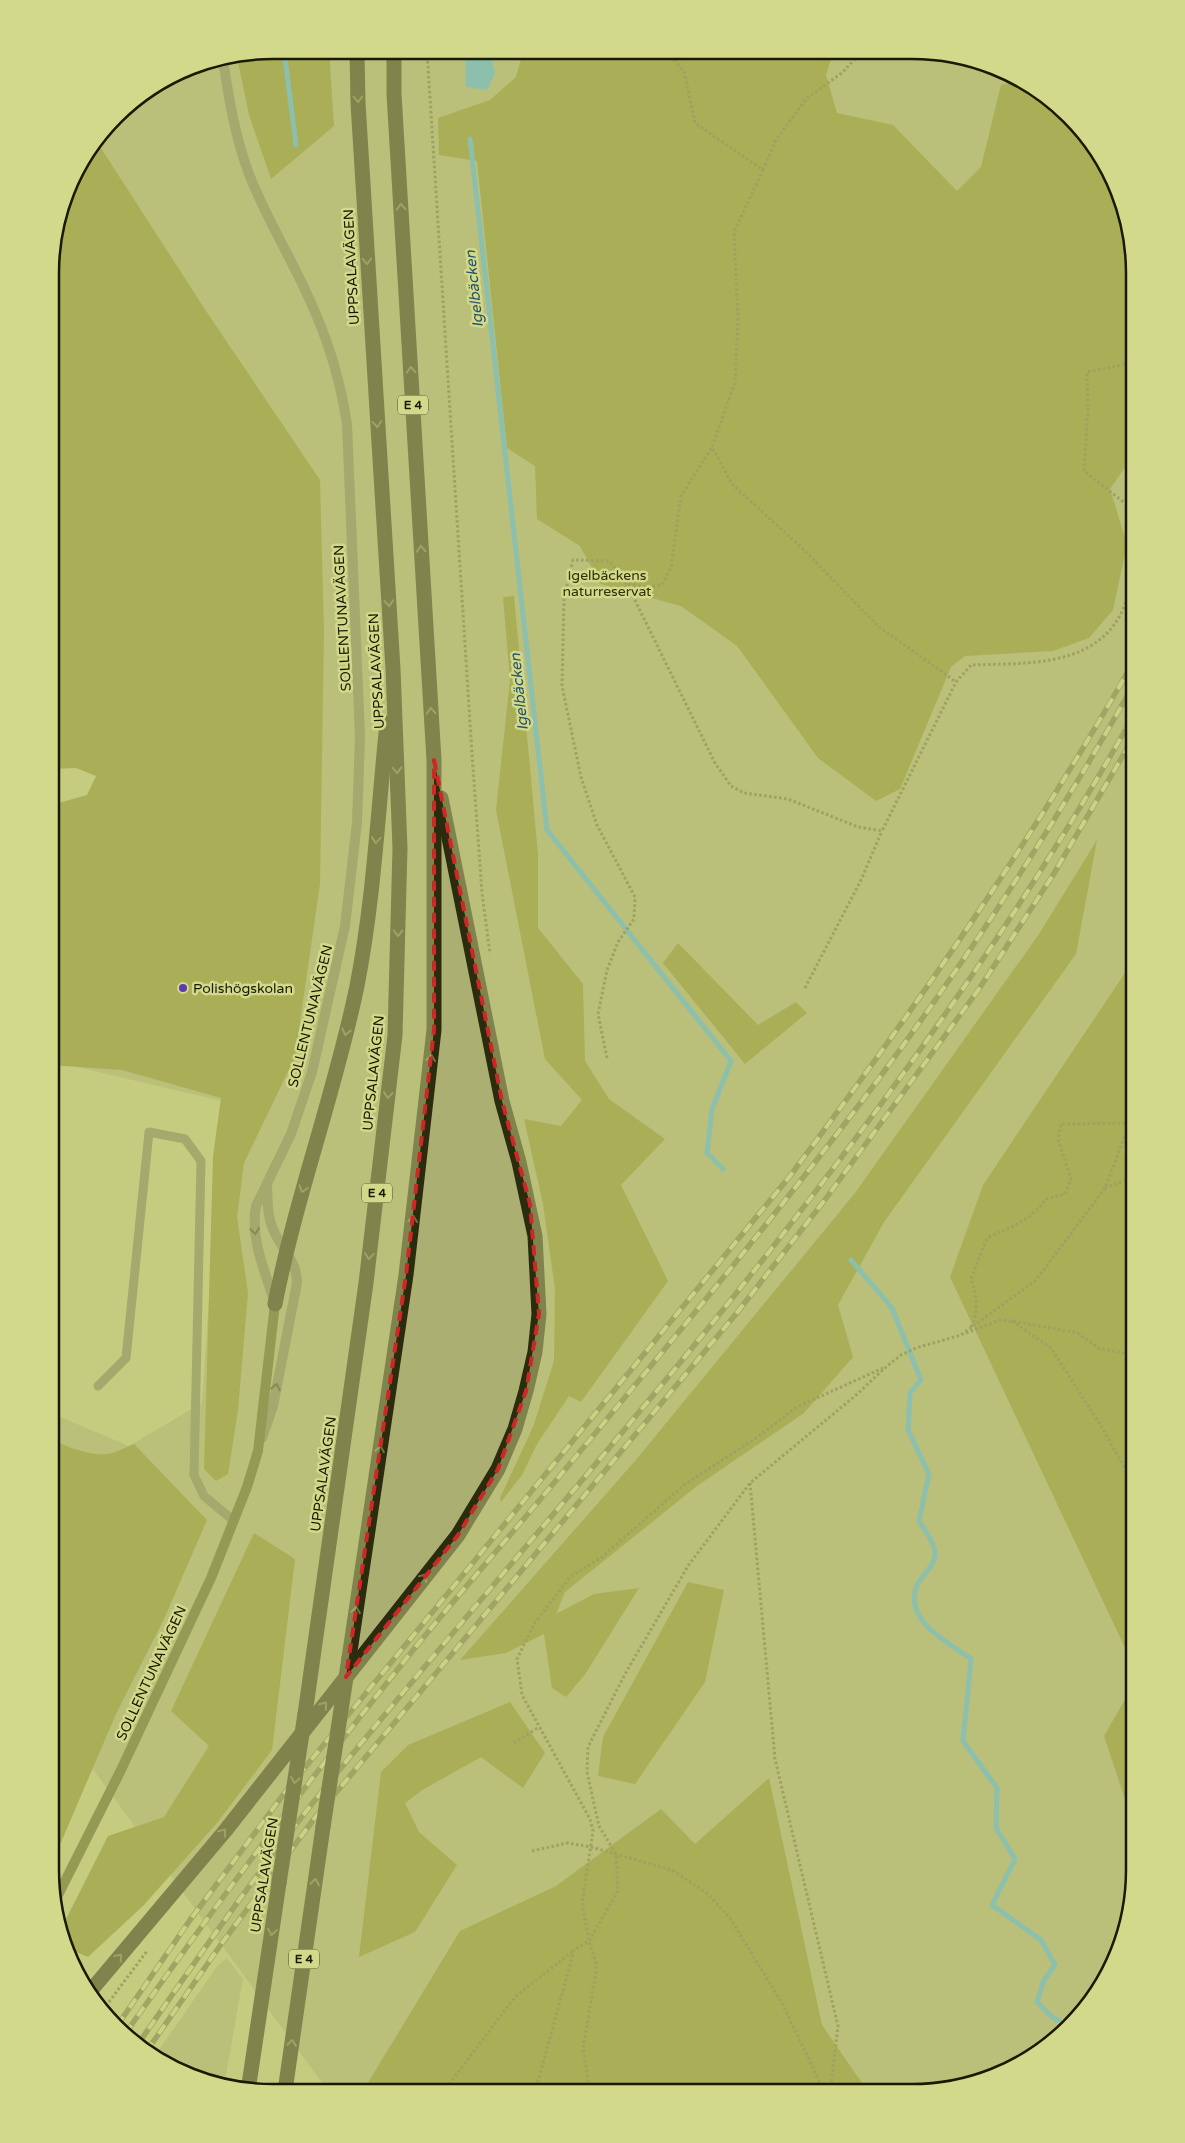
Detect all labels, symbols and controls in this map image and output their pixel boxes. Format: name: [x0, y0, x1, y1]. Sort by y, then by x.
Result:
one-way arrow: [352, 96, 363, 104]
one-way arrow: [395, 203, 406, 211]
street label: UPPSALAVÄGEN: [340, 208, 363, 325]
water label: Igelbäcken: [461, 249, 487, 328]
one-way arrow: [361, 258, 372, 266]
one-way arrow: [405, 365, 416, 373]
road number: E 4: [398, 396, 428, 414]
one-way arrow: [371, 420, 382, 428]
street label: SOLLENTUNAVÄGEN: [330, 544, 355, 692]
one-way arrow: [416, 545, 427, 553]
park label: Igelbäckens naturreservat: [563, 567, 652, 600]
one-way arrow: [383, 600, 394, 608]
street label: UPPSALAVÄGEN: [365, 612, 388, 729]
water label: Igelbäcken: [506, 652, 532, 731]
one-way arrow: [426, 707, 437, 715]
one-way arrow: [392, 767, 402, 775]
one-way arrow: [370, 836, 381, 844]
one-way arrow: [393, 929, 403, 937]
street label: SOLLENTUNAVÄGEN: [285, 943, 336, 1089]
place label: Polishögskolan: [193, 980, 293, 997]
marker: Polishögskolan: [177, 982, 189, 994]
street label: UPPSALAVÄGEN: [359, 1014, 388, 1132]
one-way arrow: [342, 1028, 352, 1037]
one-way arrow: [425, 1053, 436, 1061]
one-way arrow: [383, 1091, 394, 1099]
one-way arrow: [299, 1184, 309, 1192]
road number: E 4: [362, 1184, 392, 1202]
one-way arrow: [407, 1215, 418, 1223]
one-way arrow: [249, 1227, 260, 1235]
one-way arrow: [364, 1252, 375, 1260]
one-way arrow: [271, 1383, 281, 1392]
street label: UPPSALAVÄGEN: [307, 1415, 340, 1533]
one-way arrow: [374, 1445, 385, 1453]
one-way arrow: [419, 1574, 427, 1583]
street label: SOLLENTUNAVÄGEN: [113, 1603, 190, 1743]
one-way arrow: [350, 1606, 361, 1614]
one-way arrow: [318, 1702, 326, 1711]
one-way arrow: [290, 1776, 301, 1784]
street label: UPPSALAVÄGEN: [247, 1816, 282, 1934]
one-way arrow: [217, 1829, 226, 1838]
one-way arrow: [309, 1878, 320, 1886]
one-way arrow: [267, 1928, 278, 1936]
road number: E 4: [289, 1950, 319, 1968]
one-way arrow: [113, 1954, 121, 1963]
one-way arrow: [286, 2039, 297, 2047]

